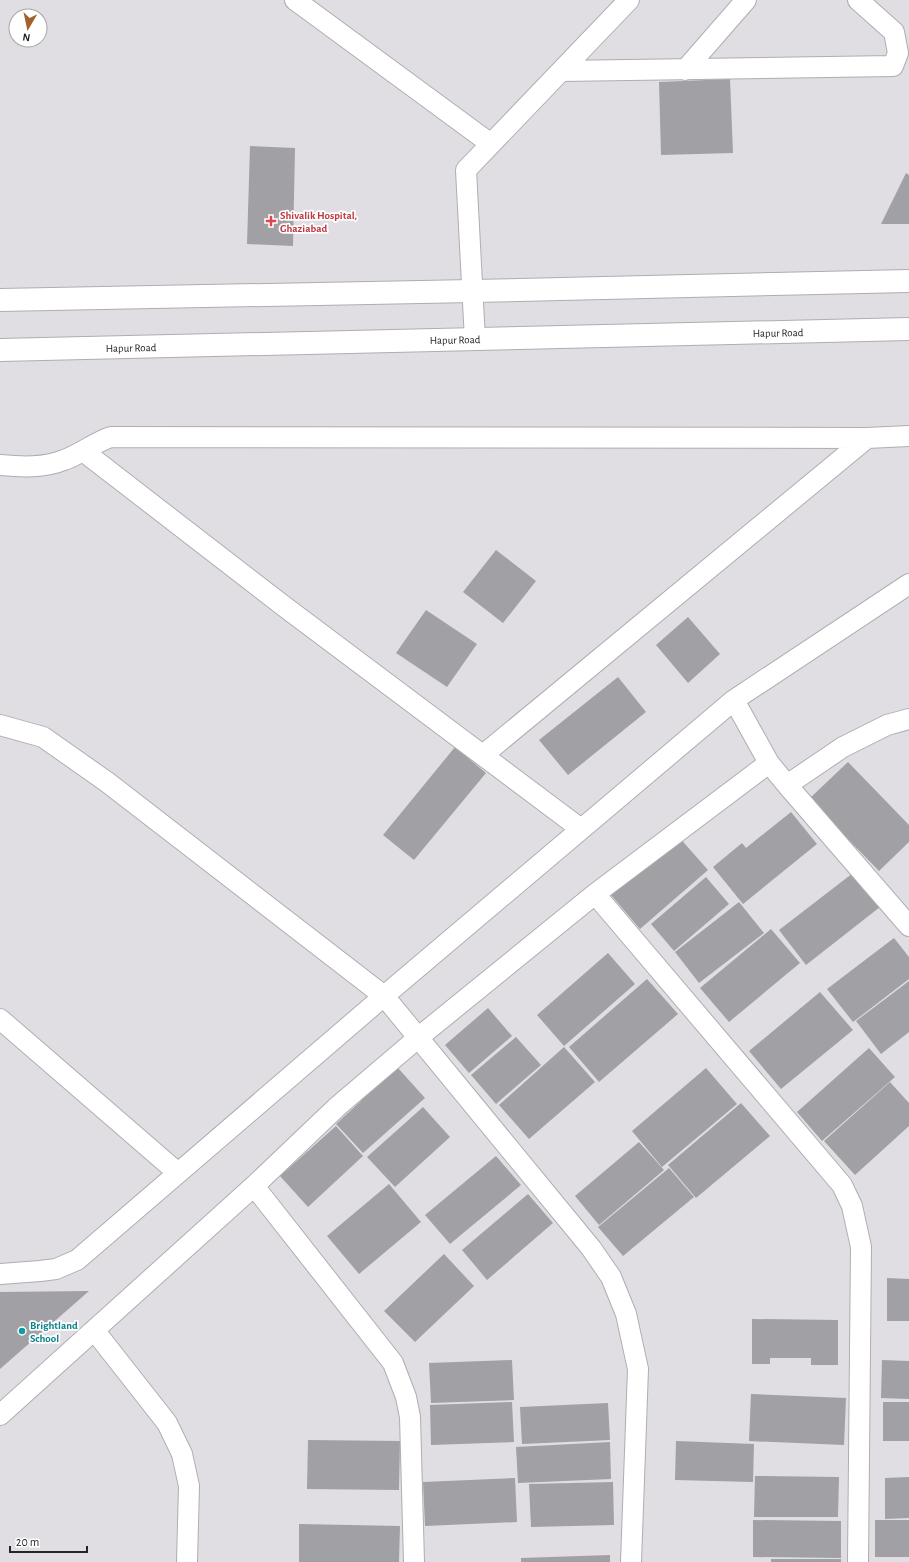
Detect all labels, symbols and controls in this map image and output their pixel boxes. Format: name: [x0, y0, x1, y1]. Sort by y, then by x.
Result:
north arrow: [8, 8, 48, 48]
text: N: [22, 31, 31, 43]
place label: Shivalik Hospital, Ghaziabad: [280, 210, 358, 234]
marker: Shivalik Hospital, Ghaziabad: [265, 215, 277, 227]
street label: Hapur Road: [753, 327, 804, 339]
street label: Hapur Road: [430, 334, 481, 346]
street label: Hapur Road: [106, 342, 157, 354]
place label: Brightland School: [30, 1320, 78, 1344]
marker: Brightland School: [17, 1326, 27, 1336]
scale bar: [10, 1528, 87, 1554]
text: 20 m: [16, 1536, 39, 1548]

